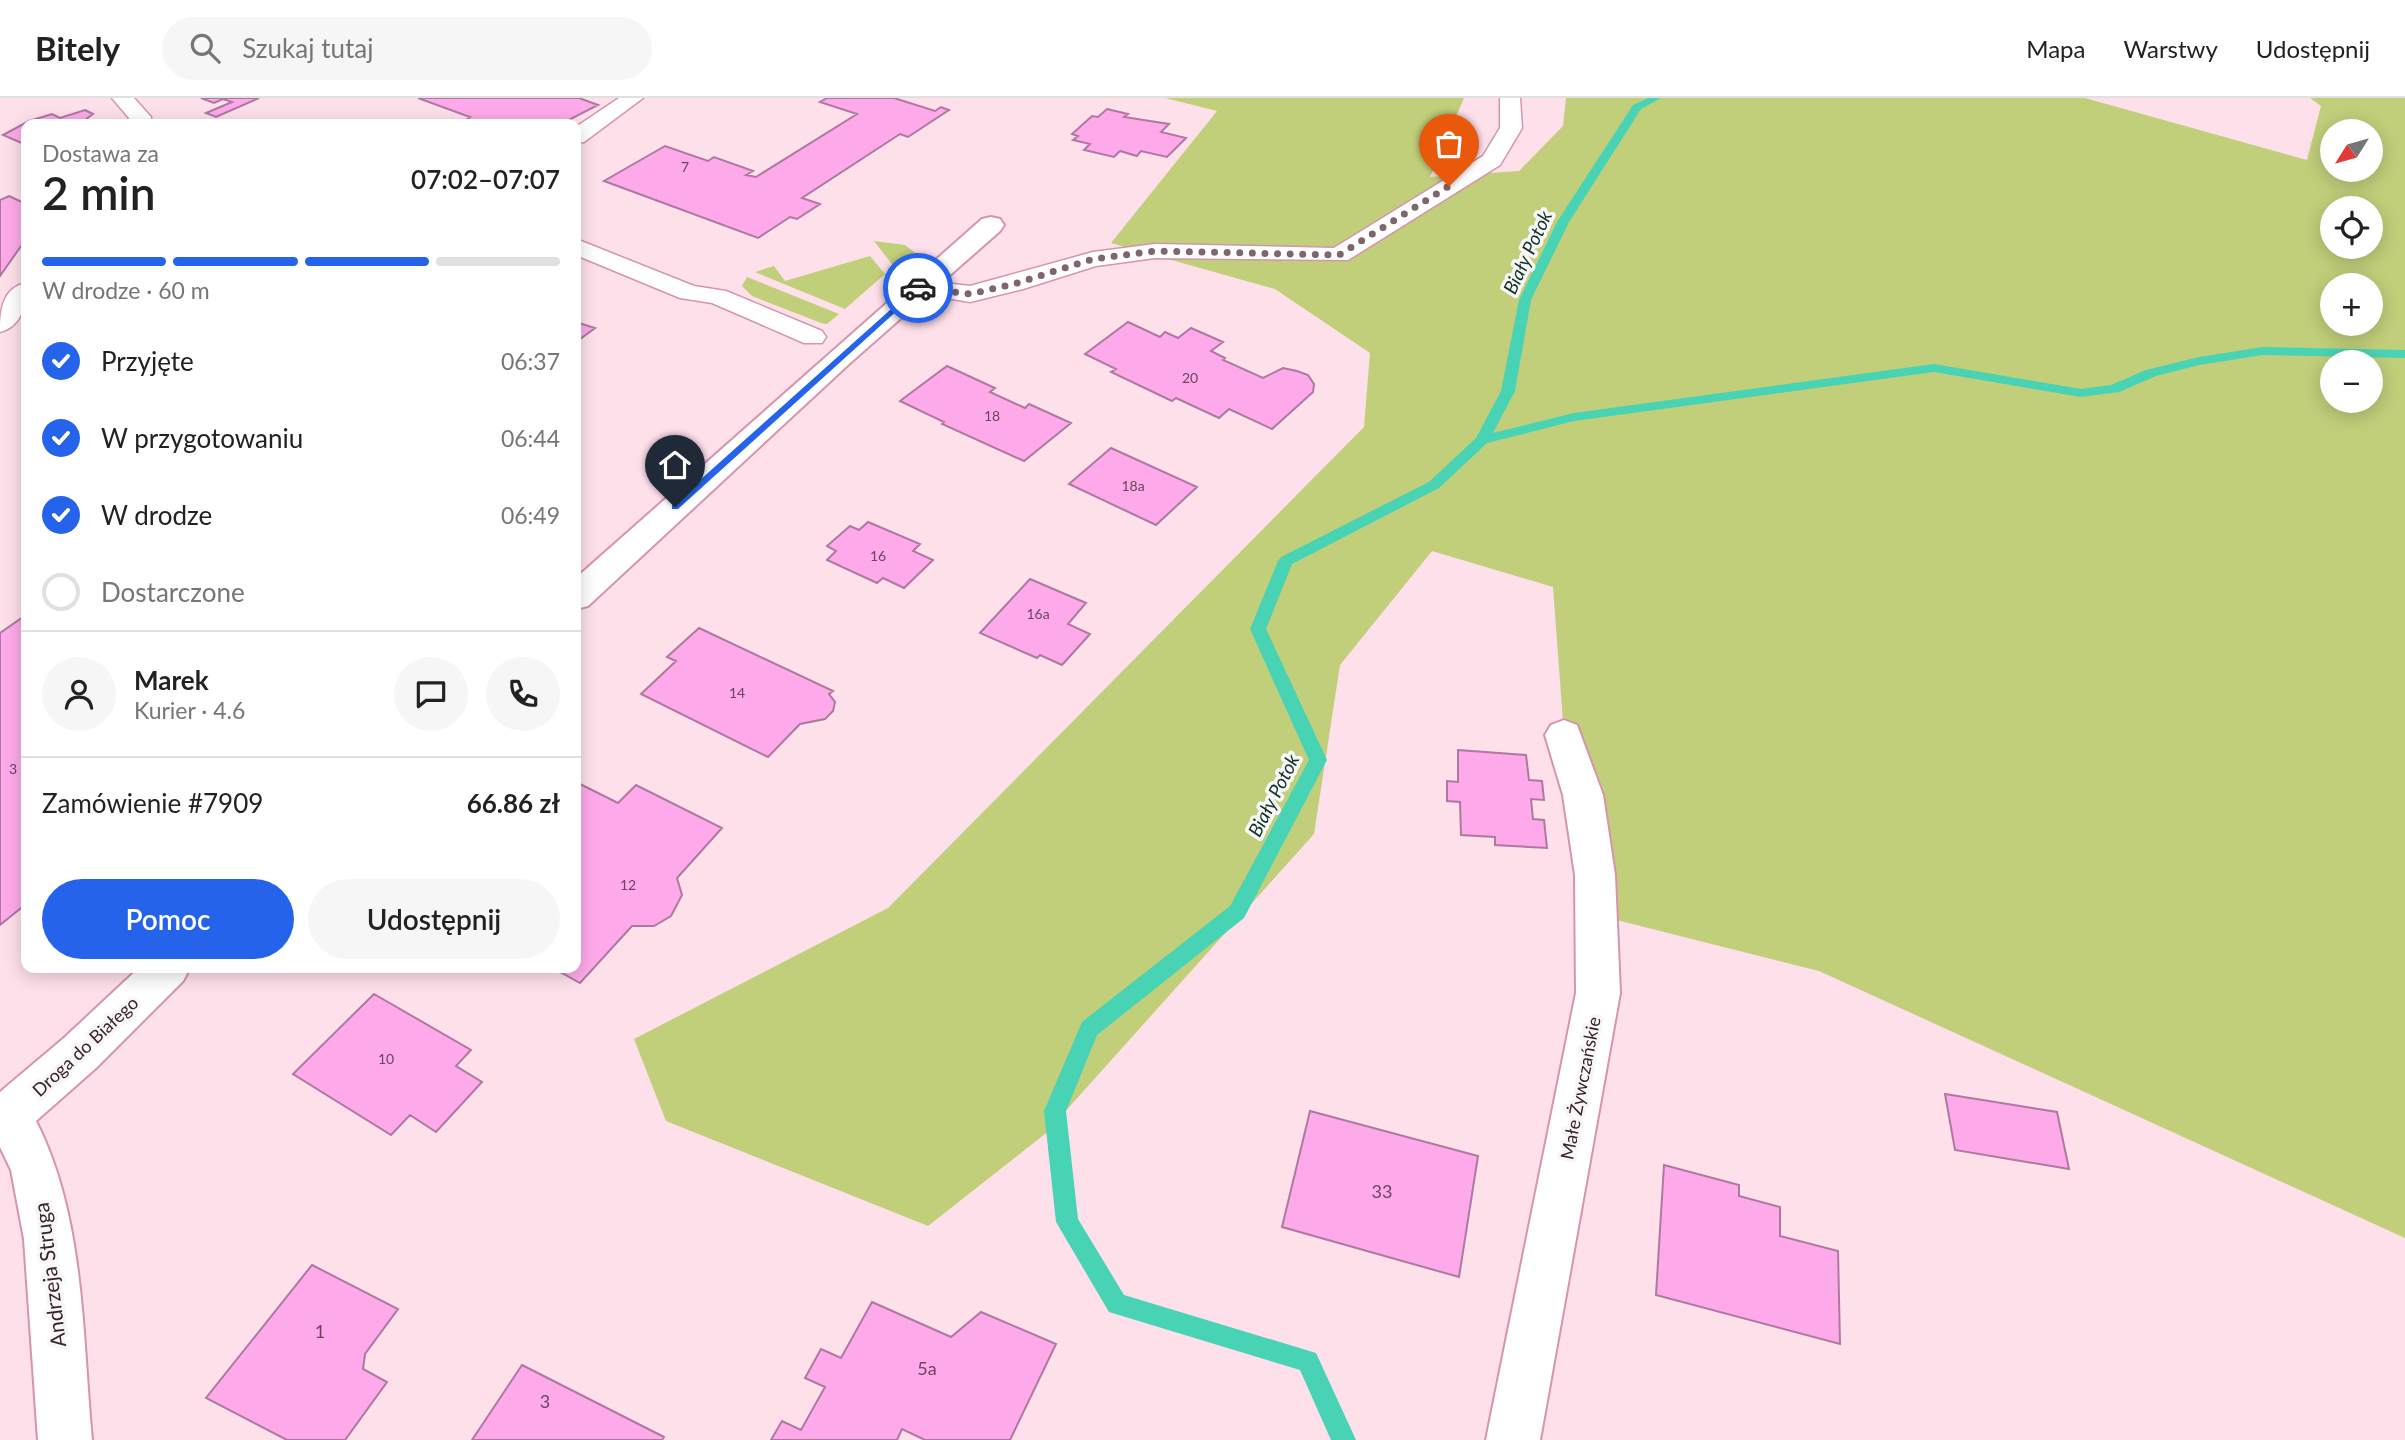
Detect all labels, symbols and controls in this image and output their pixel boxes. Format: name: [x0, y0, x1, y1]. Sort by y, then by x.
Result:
search box: [162, 17, 652, 80]
text: Bitely: [35, 28, 120, 68]
icon: search: [186, 29, 224, 67]
text: Szukaj tutaj: [242, 32, 373, 64]
text: Mapa: [2026, 34, 2085, 63]
text: Warstwy: [2123, 34, 2218, 63]
text: Udostępnij: [2256, 34, 2370, 63]
pin: [1419, 114, 1479, 186]
north arrow: [2320, 119, 2384, 182]
map controls: [2320, 119, 2383, 413]
icon: bag: [1430, 125, 1468, 163]
text: Dostawa za: [42, 139, 159, 167]
house number: 7: [681, 158, 689, 175]
text: 07:02–07:07: [411, 163, 560, 195]
text: 2 min: [42, 165, 156, 220]
button: locate: [2320, 196, 2383, 259]
water label: Biały Potok: [1498, 206, 1557, 297]
courier: [883, 253, 953, 323]
icon: car: [899, 269, 937, 307]
button: +: [2320, 273, 2383, 336]
text: W drodze · 60 m: [42, 276, 210, 304]
icon: check: [42, 342, 80, 380]
text: Przyjęte: [101, 345, 194, 377]
text: 06:37: [501, 347, 560, 375]
button: −: [2320, 350, 2383, 413]
house number: 20: [1182, 369, 1198, 386]
house number: 18: [984, 407, 1000, 424]
icon: check: [42, 419, 80, 457]
text: W przygotowaniu: [101, 422, 303, 454]
text: 06:44: [501, 424, 560, 452]
pin: [645, 435, 705, 507]
icon: home: [656, 446, 694, 484]
house number: 18a: [1121, 477, 1145, 494]
icon: check: [42, 496, 80, 534]
text: W drodze: [101, 499, 212, 531]
text: 06:49: [501, 501, 560, 529]
house number: 16: [870, 547, 886, 564]
text: Dostarczone: [101, 576, 245, 608]
house number: 16a: [1026, 605, 1050, 622]
button: person: [42, 657, 116, 731]
button: chat: [394, 657, 468, 731]
button: phone: [486, 657, 560, 731]
text: Marek: [134, 664, 209, 696]
house number: 14: [729, 684, 745, 701]
text: Kurier · 4.6: [134, 696, 245, 724]
water label: Biały Potok: [1242, 749, 1304, 840]
house number: 3: [9, 760, 17, 777]
text: Zamówienie #7909: [42, 787, 263, 819]
text: 66.86 zł: [467, 787, 560, 819]
house number: 12: [620, 876, 636, 893]
button: Pomoc: [42, 879, 294, 959]
button: Udostępnij: [308, 879, 560, 959]
street label: Droga do Białego: [27, 991, 143, 1101]
street label: Małe Żywczańskie: [1555, 1015, 1605, 1161]
house number: 10: [378, 1050, 394, 1067]
house number: 33: [1372, 1180, 1392, 1202]
street label: Andrzeja Struga: [28, 1201, 70, 1349]
house number: 1: [315, 1320, 325, 1342]
house number: 5a: [917, 1357, 937, 1379]
house number: 3: [540, 1390, 550, 1412]

